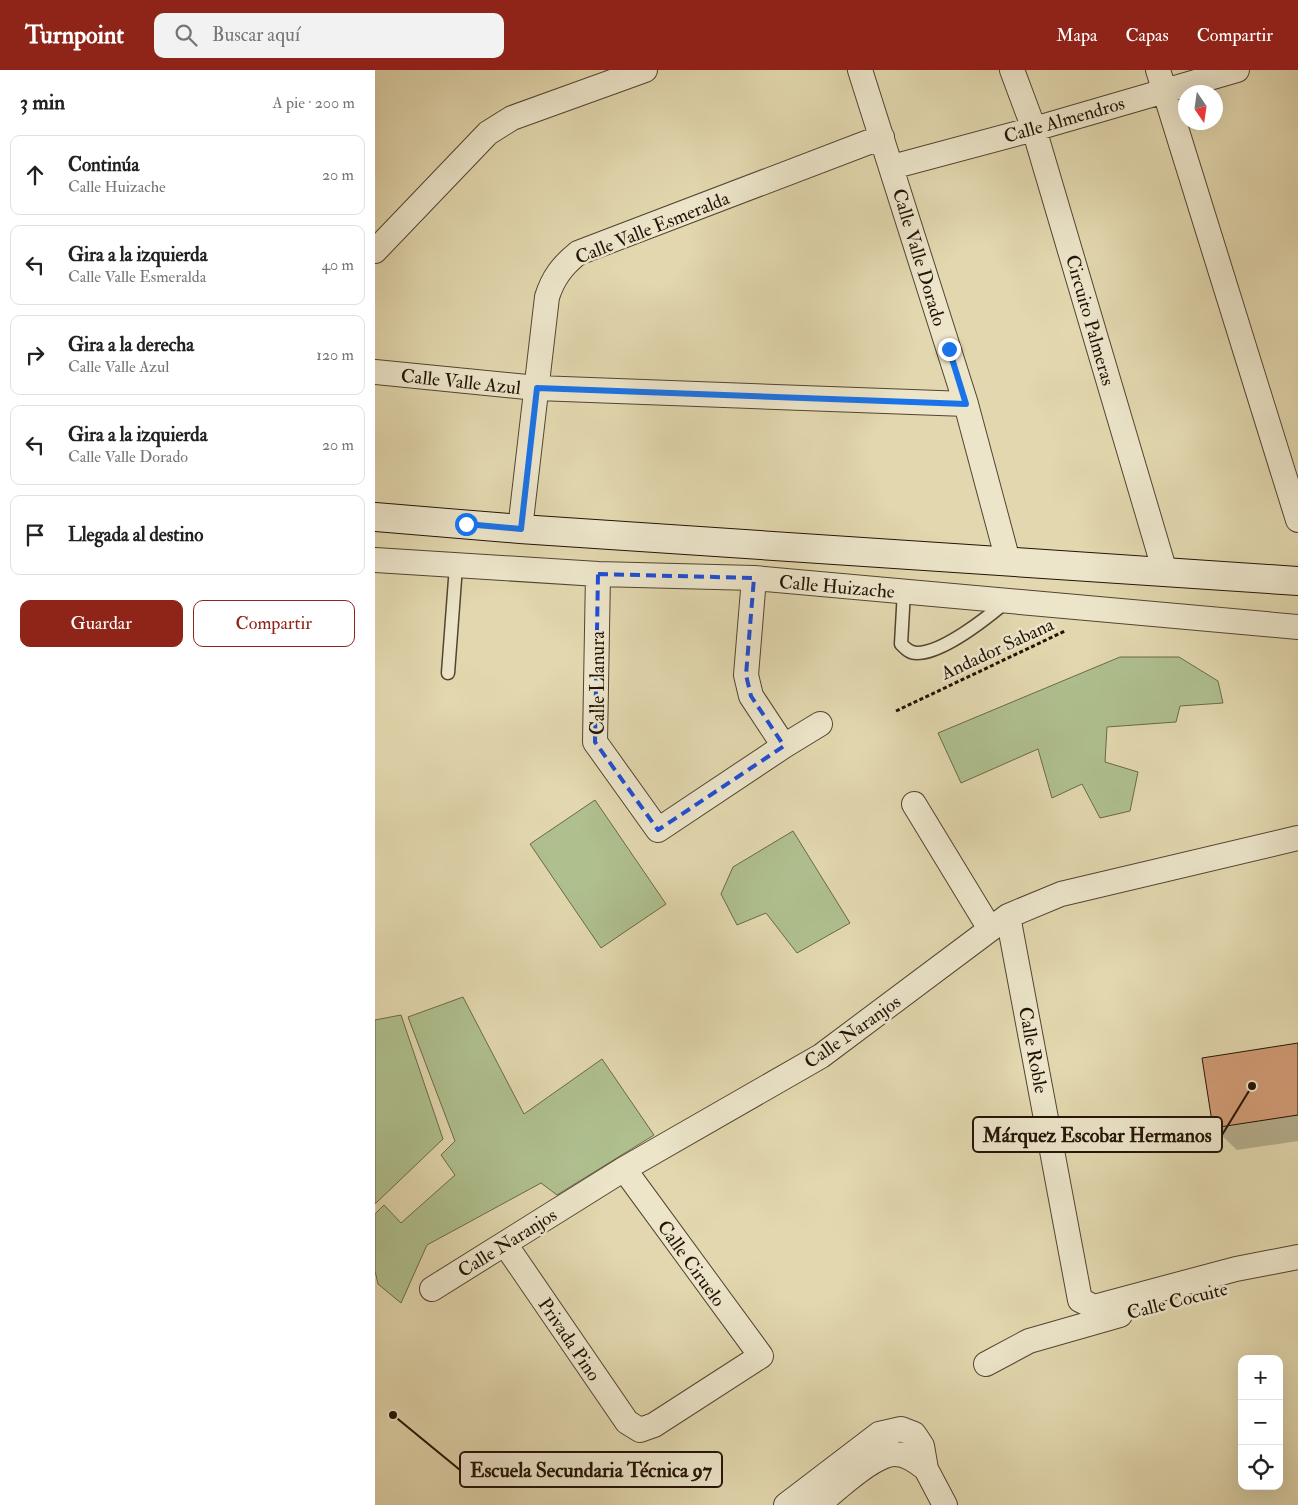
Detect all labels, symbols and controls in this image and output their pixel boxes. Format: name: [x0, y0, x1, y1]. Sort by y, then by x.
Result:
search box: [154, 13, 504, 58]
text: Turnpoint: [25, 20, 124, 51]
icon: search: [172, 21, 200, 49]
text: Buscar aquí: [212, 23, 300, 47]
text: Mapa: [1056, 24, 1098, 47]
text: Capas: [1126, 24, 1169, 47]
text: Compartir: [1197, 24, 1273, 47]
north arrow: [1178, 85, 1223, 130]
text: 3 min: [20, 89, 65, 116]
street label: Calle Almendros: [1001, 91, 1127, 149]
text: A pie · 200 m: [272, 93, 355, 113]
text: Continúa: [68, 153, 139, 177]
icon: ahead: [21, 161, 49, 189]
text: 20 m: [322, 165, 354, 185]
text: Calle Huizache: [68, 177, 166, 197]
street label: Calle Valle Esmeralda: [572, 186, 733, 270]
street label: Calle Valle Dorado: [887, 186, 951, 329]
text: Gira a la izquierda: [68, 243, 207, 267]
icon: left: [21, 251, 49, 279]
street label: Circuito Palmeras: [1060, 252, 1120, 388]
text: 40 m: [321, 255, 354, 275]
text: Calle Valle Esmeralda: [68, 267, 206, 287]
text: Gira a la derecha: [68, 333, 194, 357]
route end: [938, 338, 961, 361]
icon: right: [21, 341, 49, 369]
text: 120 m: [316, 345, 354, 365]
text: Calle Valle Azul: [68, 357, 169, 377]
street label: Calle Valle Azul: [400, 364, 522, 400]
text: Gira a la izquierda: [68, 423, 207, 447]
icon: left: [21, 431, 49, 459]
text: 20 m: [322, 435, 354, 455]
text: Calle Valle Dorado: [68, 447, 188, 467]
route start: [455, 513, 478, 536]
icon: arrive: [21, 521, 49, 549]
text: Llegada al destino: [68, 523, 203, 547]
street label: Calle Huizache: [778, 570, 896, 604]
button: Guardar: [20, 600, 183, 647]
button: Compartir: [193, 600, 355, 647]
street label: Andador Sabana: [936, 612, 1058, 686]
street label: Calle Llanura: [586, 631, 610, 735]
street label: Calle Naranjos: [800, 990, 905, 1074]
street label: Calle Roble: [1013, 1005, 1053, 1096]
callout: Márquez Escobar Hermanos: [973, 1117, 1222, 1152]
text: Márquez Escobar Hermanos: [982, 1123, 1212, 1149]
street label: Calle Naranjos: [454, 1203, 562, 1283]
street label: Calle Ciruelo: [652, 1216, 731, 1311]
street label: Calle Cocuite: [1124, 1277, 1230, 1325]
street label: Privada Pino: [533, 1293, 606, 1386]
map controls: [1238, 1355, 1283, 1490]
button: +: [1238, 1355, 1283, 1400]
button: −: [1238, 1400, 1283, 1445]
button: locate: [1238, 1445, 1283, 1490]
callout: Escuela Secundaria Técnica 97: [460, 1452, 722, 1487]
text: Escuela Secundaria Técnica 97: [470, 1458, 713, 1483]

